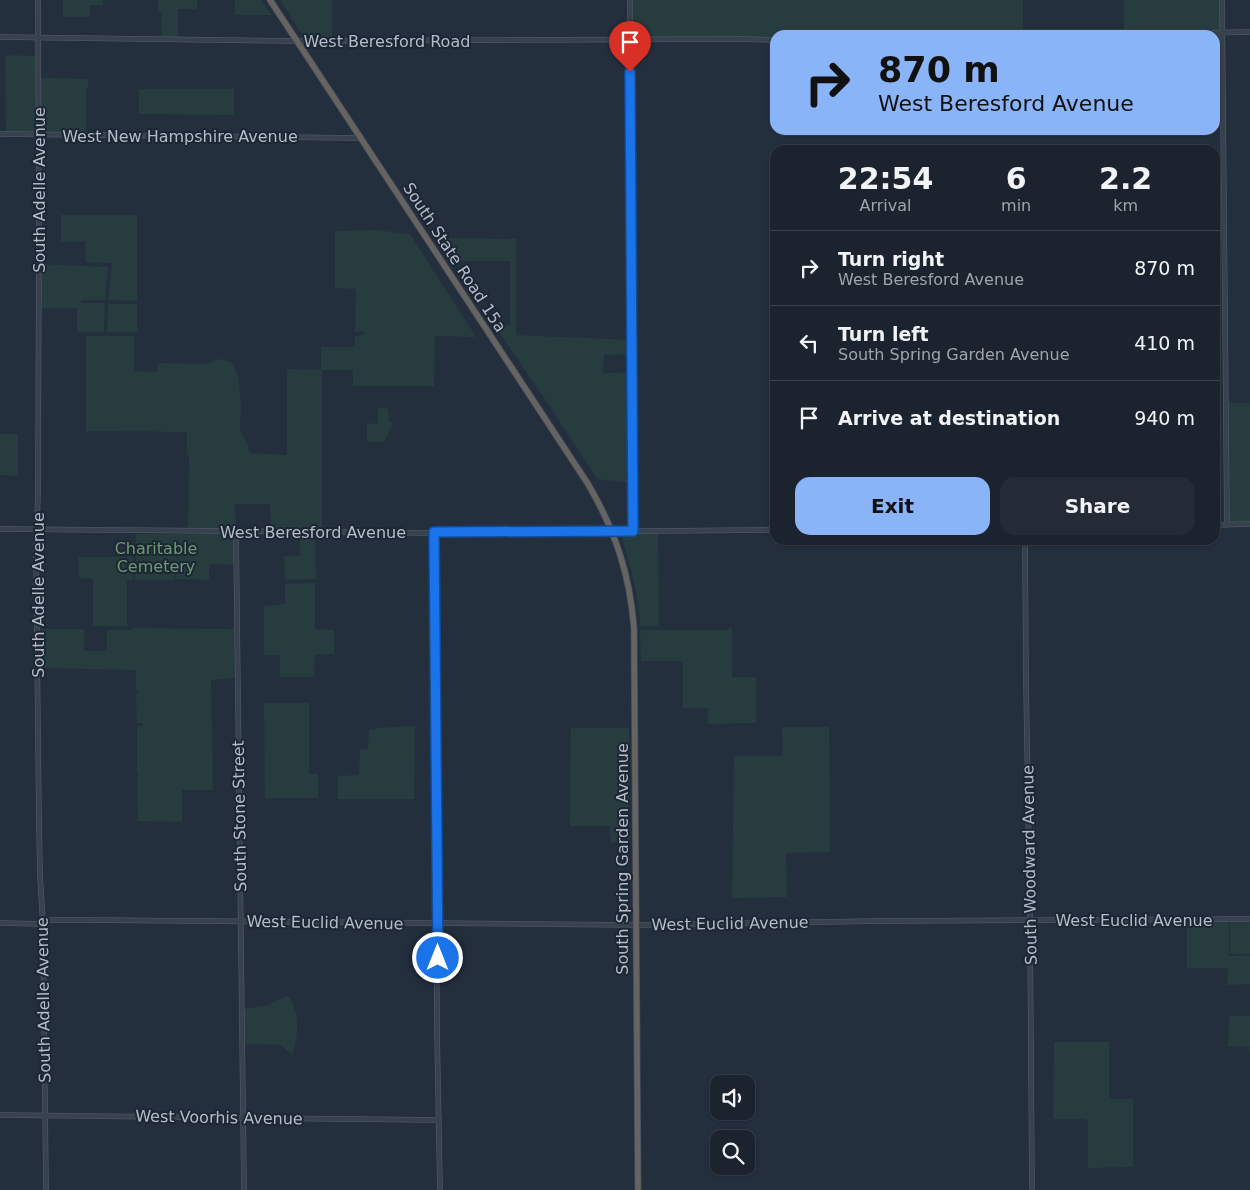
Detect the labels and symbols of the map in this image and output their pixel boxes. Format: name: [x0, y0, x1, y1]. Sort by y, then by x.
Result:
pin: [609, 21, 651, 72]
street label: West Beresford Road: [304, 32, 470, 51]
street label: South Adelle Avenue: [30, 107, 49, 273]
street label: West New Hampshire Avenue: [62, 127, 298, 146]
street label: South State Road 15a: [399, 179, 510, 336]
street label: South Adelle Avenue: [29, 512, 48, 678]
street label: West Beresford Avenue: [220, 523, 406, 542]
park label: Charitable Cemetery: [115, 539, 197, 576]
street label: South Stone Street: [229, 740, 250, 892]
street label: South Spring Garden Avenue: [613, 743, 632, 975]
street label: South Woodward Avenue: [1018, 765, 1041, 965]
street label: West Euclid Avenue: [1055, 911, 1213, 930]
street label: West Euclid Avenue: [246, 912, 404, 933]
street label: West Euclid Avenue: [651, 913, 809, 934]
street label: South Adelle Avenue: [33, 917, 54, 1083]
position arrow: [411, 931, 463, 983]
street label: West Voorhis Avenue: [135, 1107, 303, 1128]

